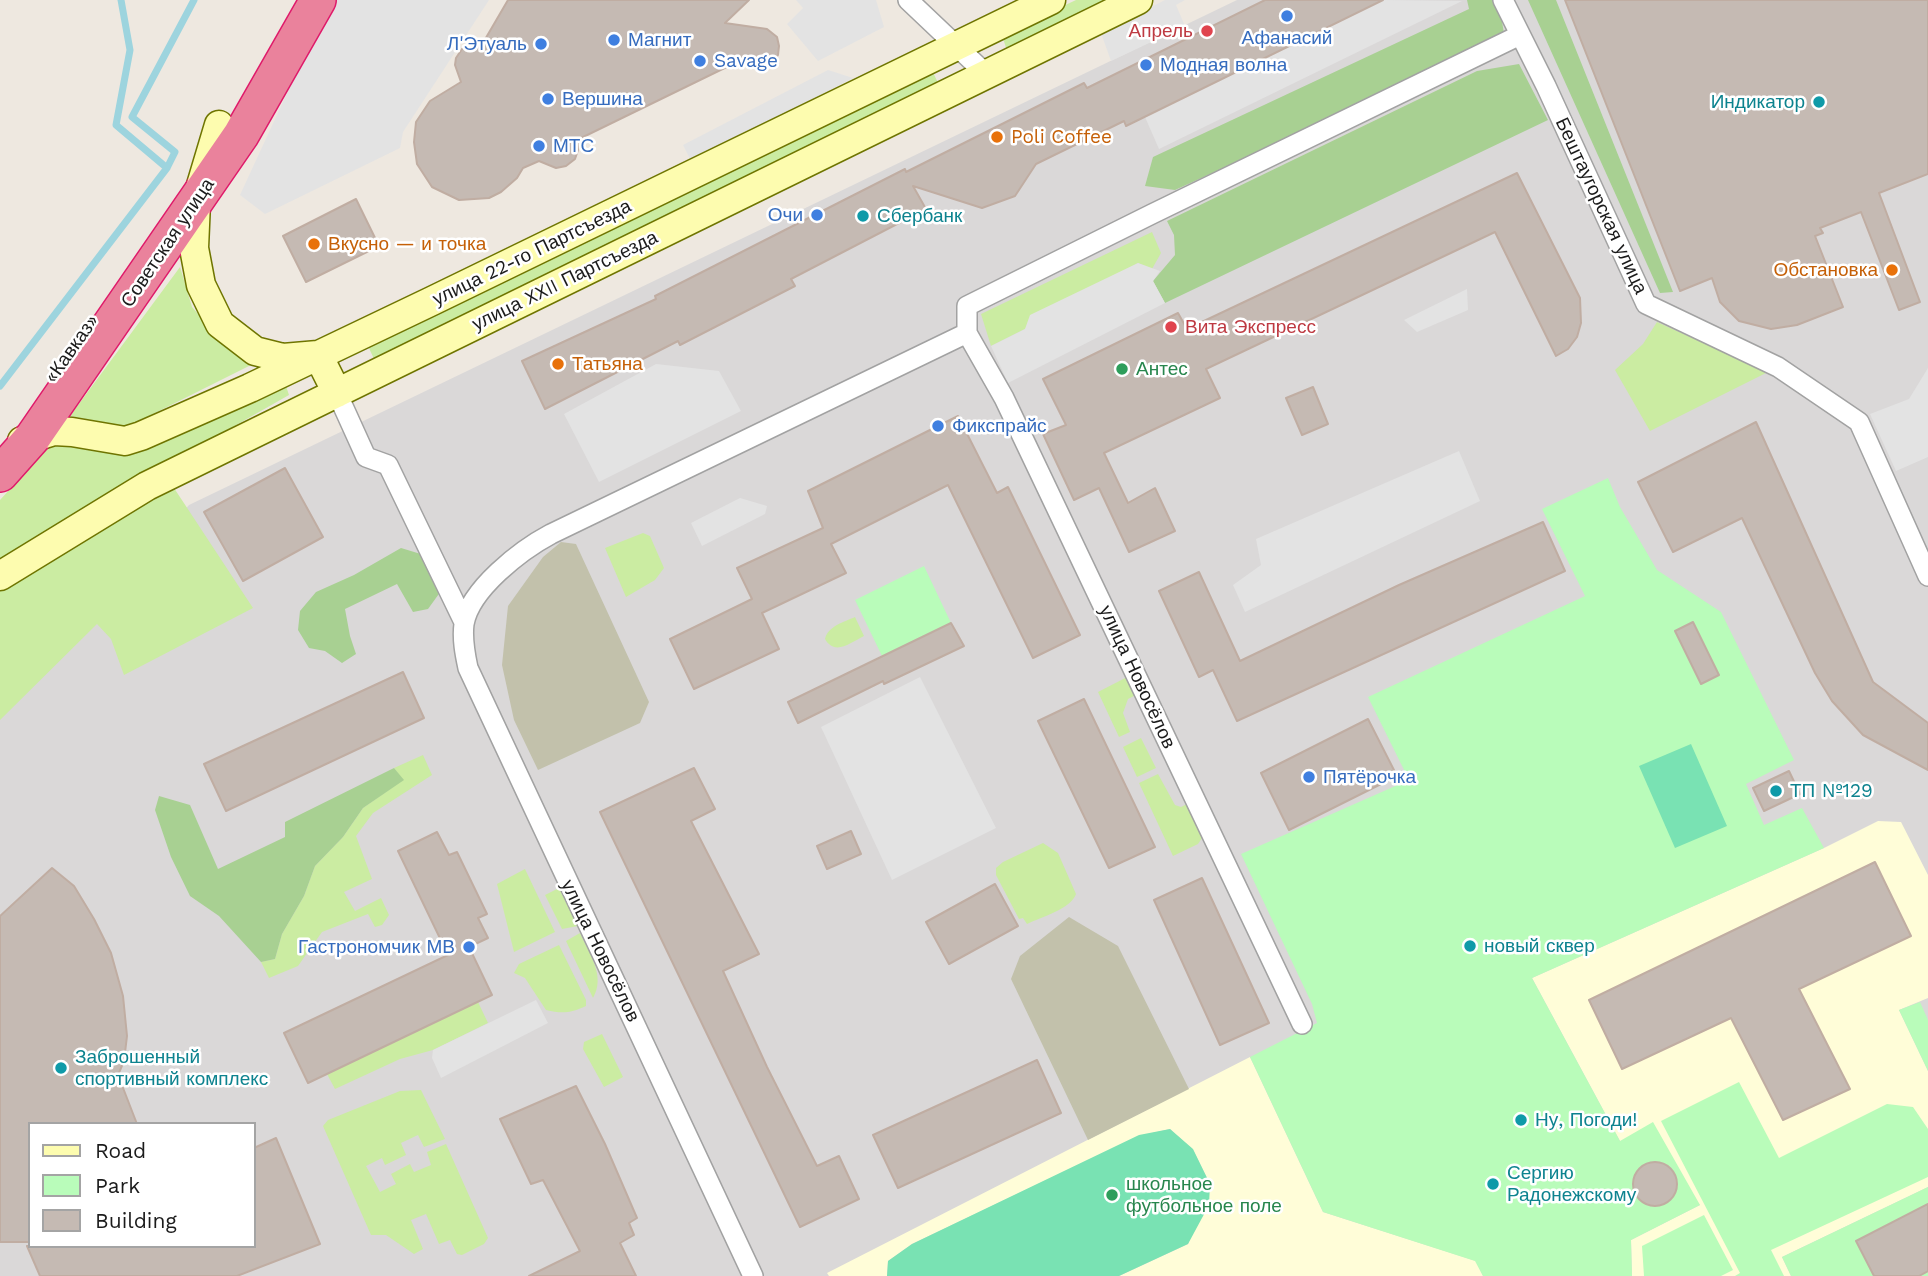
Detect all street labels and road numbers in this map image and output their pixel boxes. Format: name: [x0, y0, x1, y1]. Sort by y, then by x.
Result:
street label: Бештаугорская улица: [1550, 114, 1652, 298]
street label: Советская улица: [117, 174, 219, 312]
street label: улица 22-го Партсъезда: [429, 195, 635, 311]
street label: улица XXII Партсъезда: [469, 226, 661, 336]
street label: «Кавказ»: [40, 310, 104, 388]
street label: улица Новосёлов: [1094, 602, 1180, 752]
street label: улица Новосёлов: [556, 876, 644, 1026]

